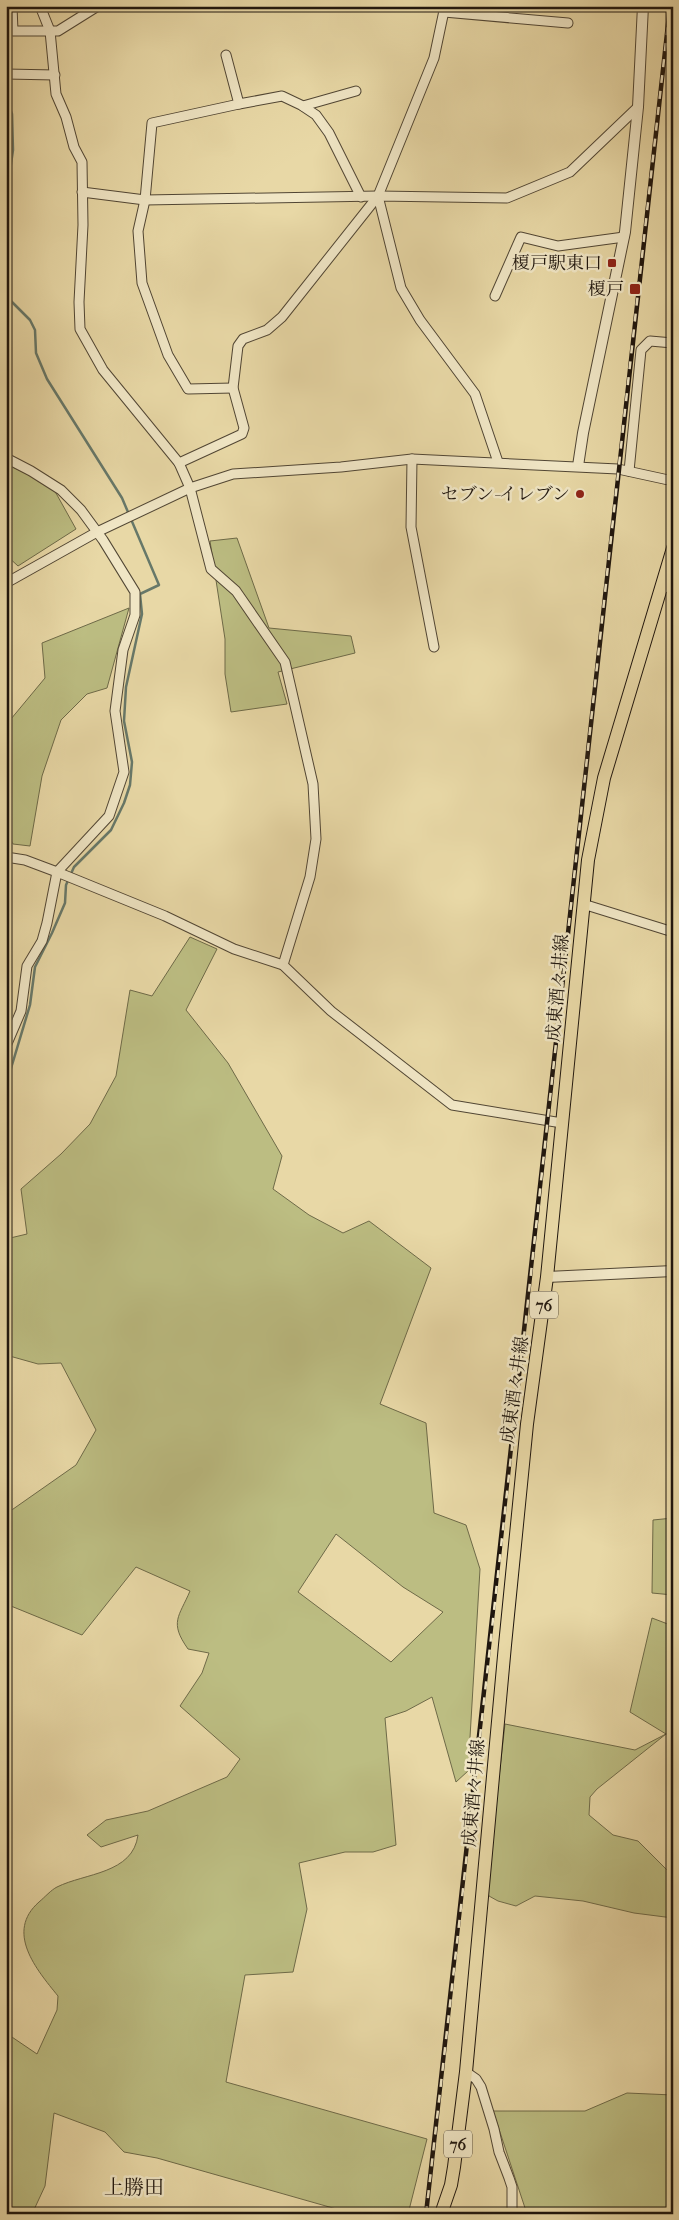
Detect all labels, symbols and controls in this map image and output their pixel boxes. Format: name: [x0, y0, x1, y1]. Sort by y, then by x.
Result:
place label: 榎戸駅東口: [512, 253, 602, 274]
marker: 榎戸駅東口: [606, 257, 618, 269]
place label: 榎戸: [588, 279, 624, 300]
marker: 榎戸: [628, 282, 642, 296]
place label: セブン-イレブン: [441, 484, 570, 505]
marker: セブン-イレブン: [574, 488, 586, 500]
street label: 成東酒々井線: [543, 933, 573, 1043]
road number: 76: [530, 1292, 558, 1318]
street label: 成東酒々井線: [497, 1335, 533, 1445]
street label: 成東酒々井線: [459, 1738, 489, 1848]
road number: 76: [444, 2130, 472, 2158]
district label: 上勝田: [104, 2176, 164, 2199]

